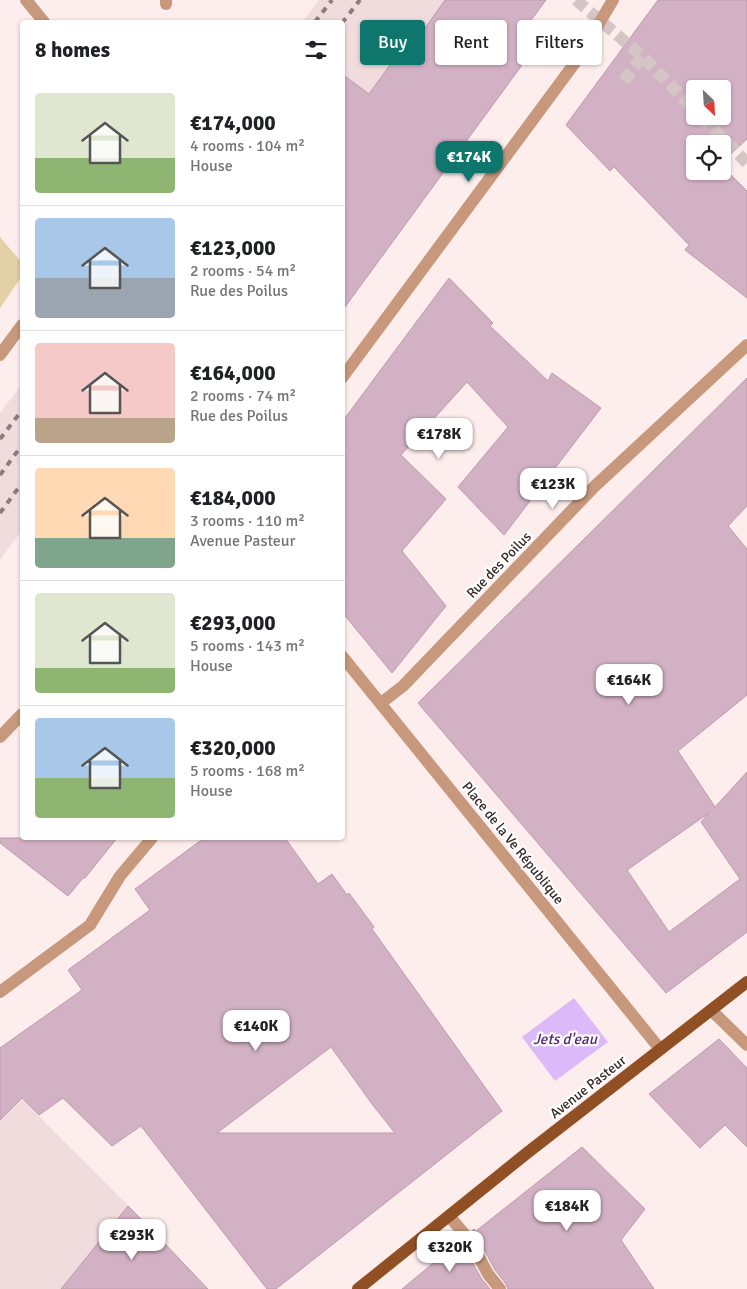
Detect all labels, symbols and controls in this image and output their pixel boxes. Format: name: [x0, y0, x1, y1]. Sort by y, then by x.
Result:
chip: Buy: [360, 20, 425, 65]
chip: Rent: [435, 20, 507, 65]
chip: Filters: [517, 20, 602, 65]
icon: filters: [302, 36, 330, 64]
text: 8 homes: [35, 37, 110, 63]
north arrow: [686, 80, 731, 125]
map controls: [686, 80, 731, 180]
text: €174,000: [190, 110, 276, 136]
icon: home: [75, 113, 135, 173]
button: locate: [686, 135, 731, 180]
text: 4 rooms · 104 m²: [190, 136, 305, 156]
pin: €174K: [434, 140, 504, 183]
text: €174K: [447, 147, 491, 167]
text: House: [190, 156, 233, 176]
text: €123,000: [190, 235, 276, 261]
icon: home: [75, 238, 135, 298]
text: 2 rooms · 54 m²: [190, 261, 296, 281]
text: Rue des Poilus: [190, 281, 288, 301]
text: €164,000: [190, 360, 276, 386]
icon: home: [75, 363, 135, 423]
text: 2 rooms · 74 m²: [190, 386, 296, 406]
text: Rue des Poilus: [190, 406, 288, 426]
pin: €178K: [404, 418, 474, 460]
text: €178K: [417, 424, 461, 444]
pin: €123K: [518, 468, 588, 510]
text: €123K: [531, 474, 575, 494]
text: €184,000: [190, 485, 276, 511]
icon: home: [75, 488, 135, 548]
text: 3 rooms · 110 m²: [190, 511, 305, 531]
street label: Rue des Poilus: [463, 528, 535, 602]
text: Avenue Pasteur: [190, 531, 296, 551]
text: €293,000: [190, 610, 276, 636]
icon: home: [75, 613, 135, 673]
text: 5 rooms · 143 m²: [190, 636, 305, 656]
text: House: [190, 656, 233, 676]
pin: €164K: [594, 664, 664, 706]
text: €164K: [607, 670, 651, 690]
text: €320,000: [190, 735, 276, 761]
icon: home: [75, 738, 135, 798]
text: 5 rooms · 168 m²: [190, 761, 305, 781]
street label: Place de la Ve République: [458, 778, 568, 908]
text: House: [190, 781, 233, 801]
pin: €140K: [221, 1010, 291, 1052]
text: €140K: [234, 1016, 278, 1036]
water label: Jets d'eau: [533, 1030, 598, 1048]
street label: Avenue Pasteur: [546, 1051, 630, 1122]
pin: €184K: [532, 1190, 602, 1232]
text: €184K: [545, 1196, 589, 1216]
pin: €293K: [97, 1218, 167, 1261]
text: €293K: [110, 1225, 154, 1245]
pin: €320K: [415, 1230, 485, 1273]
text: €320K: [428, 1237, 472, 1257]

